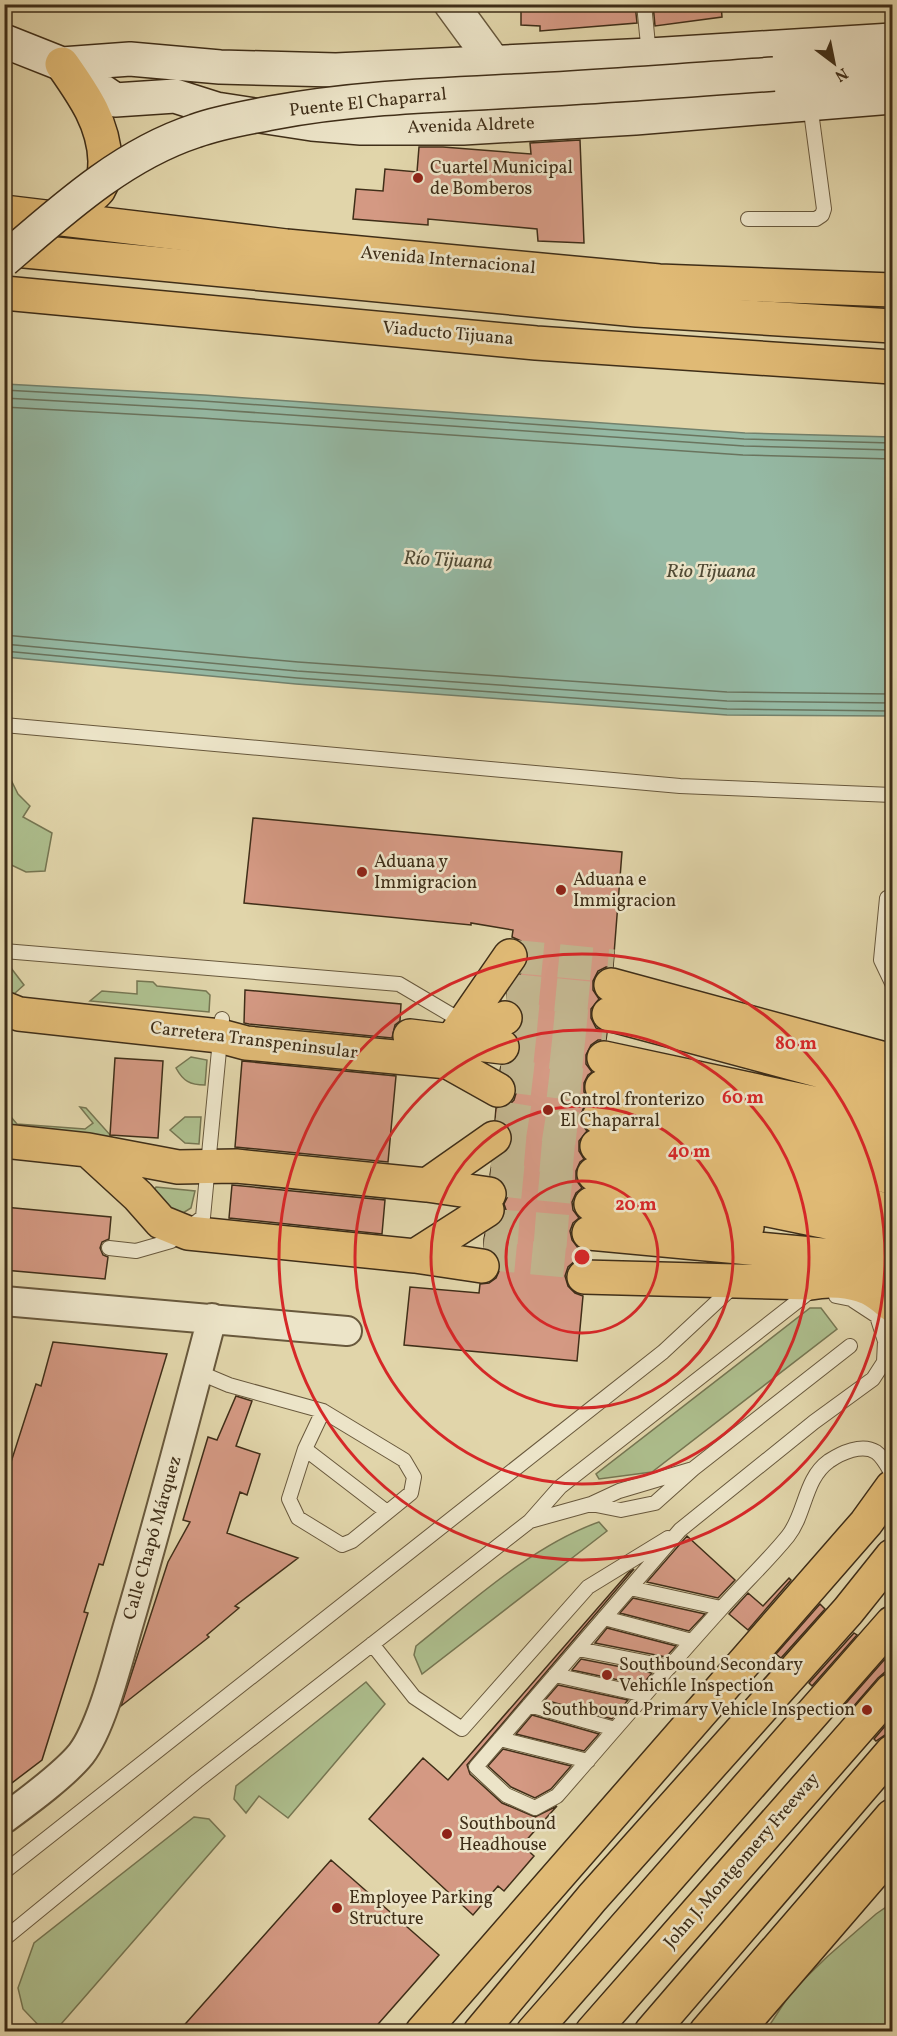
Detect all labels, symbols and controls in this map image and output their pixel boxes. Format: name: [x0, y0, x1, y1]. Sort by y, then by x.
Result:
north arrow: [804, 33, 864, 93]
text: N: [830, 62, 852, 87]
street label: Puente El Chaparral: [288, 82, 448, 124]
street label: Avenida Aldrete: [407, 111, 535, 141]
place label: Cuartel Municipal de Bomberos: [430, 156, 573, 202]
marker: Cuartel Municipal de Bomberos: [411, 171, 425, 185]
street label: Avenida Internacional: [359, 241, 537, 281]
street label: Viaducto Tijuana: [381, 316, 515, 352]
water label: Río Tijuana: [402, 545, 494, 577]
water label: Rio Tijuana: [666, 558, 756, 586]
place label: Aduana y Immigracion: [374, 850, 477, 896]
marker: Aduana y Immigracion: [355, 865, 369, 879]
place label: Aduana e Immigracion: [573, 868, 676, 914]
marker: Aduana e Immigracion: [554, 883, 568, 897]
street label: Carretera Transpeninsular: [149, 1016, 360, 1066]
text: 80 m: [775, 1032, 817, 1057]
text: 60 m: [722, 1086, 764, 1111]
place label: Control fronterizo El Chaparral: [560, 1088, 705, 1134]
marker: Control fronterizo El Chaparral: [541, 1103, 555, 1117]
text: 40 m: [668, 1140, 710, 1165]
text: 20 m: [615, 1193, 657, 1218]
centre of rings: [572, 1247, 592, 1267]
street label: Calle Chapó Márquez: [118, 1453, 188, 1623]
place label: Southbound Secondary Vehichle Inspection: [619, 1653, 803, 1699]
marker: Southbound Secondary Vehichle Inspection: [600, 1668, 614, 1682]
place label: Southbound Primary Vehicle Inspection: [542, 1698, 855, 1723]
marker: Southbound Primary Vehicle Inspection: [860, 1703, 874, 1717]
street label: John J. Montgomery Freeway: [658, 1767, 826, 1955]
place label: Southbound Headhouse: [459, 1812, 556, 1858]
marker: Southbound Headhouse: [440, 1827, 454, 1841]
place label: Employee Parking Structure: [349, 1886, 493, 1932]
marker: Employee Parking Structure: [330, 1901, 344, 1915]

